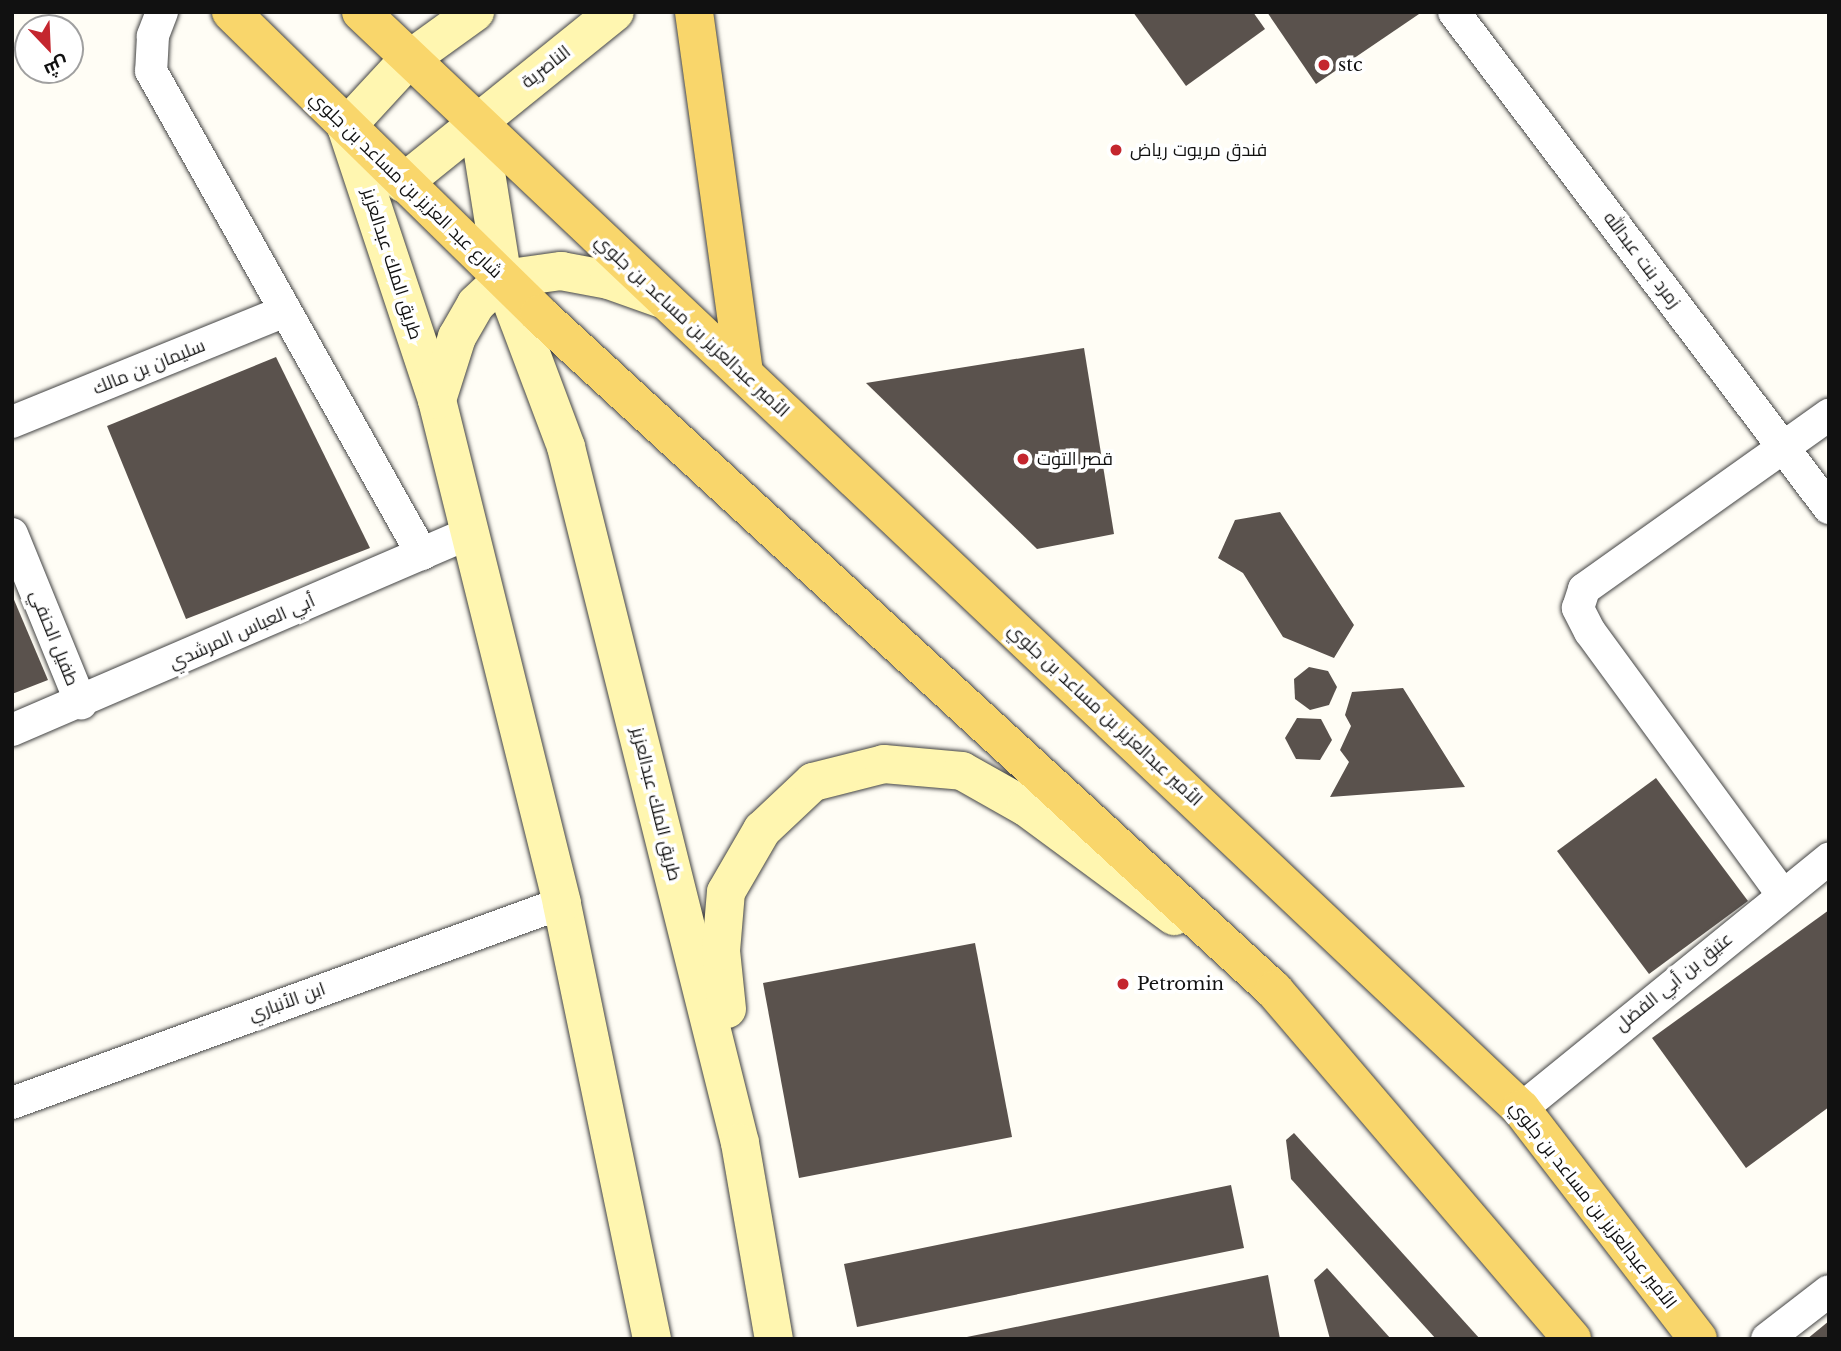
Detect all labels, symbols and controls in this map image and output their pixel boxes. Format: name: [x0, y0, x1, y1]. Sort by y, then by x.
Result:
north arrow: [14, 14, 84, 84]
street label: الناصرية: [517, 41, 575, 93]
text: ش: [41, 52, 72, 82]
place label: stc: [1338, 54, 1363, 76]
marker: stc: [1316, 57, 1332, 73]
street label: شارع عبد العزيز بن مساعد بن جلوي: [305, 87, 507, 283]
place label: فندق مريوت رياض: [1130, 139, 1267, 161]
marker: فندق مريوت رياض: [1108, 142, 1124, 158]
street label: طريق الملك عبدالعزيز: [357, 186, 427, 342]
street label: زمرد بنت عبدالله: [1599, 208, 1685, 312]
street label: الأمير عبدالعزيز بن مساعد بن جلوي: [590, 230, 794, 422]
street label: سليمان بن مالك: [90, 335, 208, 399]
place label: قصر التوت: [1037, 448, 1113, 470]
marker: قصر التوت: [1015, 451, 1031, 467]
street label: طفيل الحنفي: [25, 587, 83, 689]
street label: أبي العباس المرشدي: [166, 590, 318, 674]
street label: الأمير عبدالعزيز بن مساعد بن جلوي: [1003, 619, 1207, 811]
street label: طريق الملك عبدالعزيز: [626, 725, 686, 883]
street label: عتيق بن أبي الفضل: [1611, 928, 1737, 1036]
place label: Petromin: [1137, 973, 1224, 995]
marker: Petromin: [1115, 976, 1131, 992]
street label: ابن الأنباري: [246, 978, 328, 1026]
street label: الأمير عبدالعزيز بن مساعد بن جلوي: [1505, 1097, 1681, 1313]

